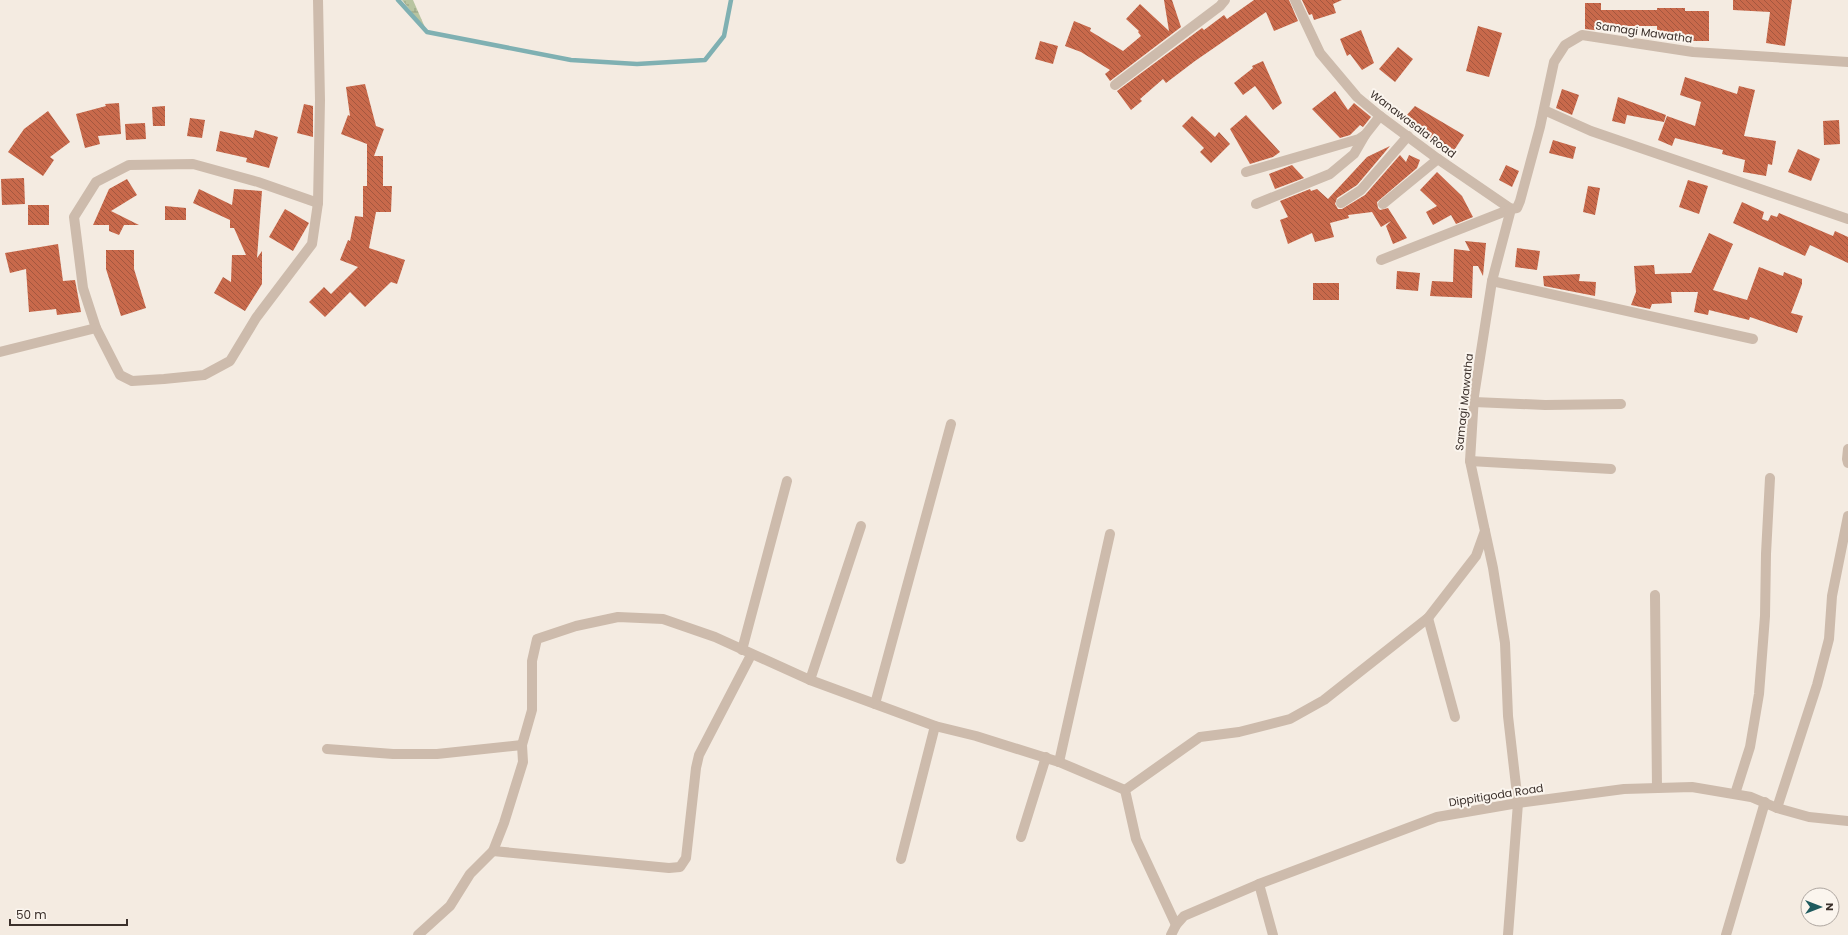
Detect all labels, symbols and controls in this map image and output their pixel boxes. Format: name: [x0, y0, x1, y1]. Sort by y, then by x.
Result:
street label: Samagi Mawatha: [1595, 17, 1693, 47]
street label: Wanawasala Road: [1367, 86, 1459, 162]
street label: Samagi Mawatha: [1451, 353, 1477, 451]
street label: Dippitigoda Road: [1448, 780, 1544, 810]
north arrow: [1800, 887, 1840, 927]
scale bar: [10, 901, 127, 927]
text: N: [1822, 903, 1838, 911]
text: 50 m: [16, 906, 47, 923]

